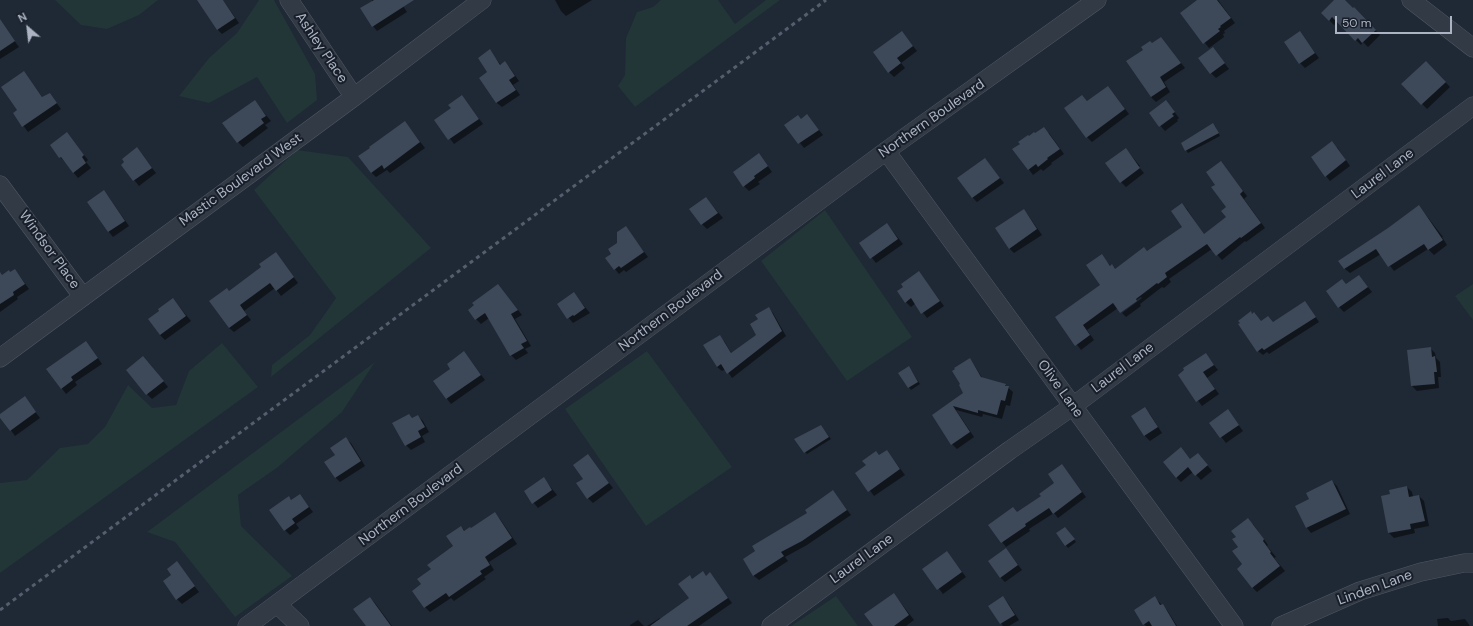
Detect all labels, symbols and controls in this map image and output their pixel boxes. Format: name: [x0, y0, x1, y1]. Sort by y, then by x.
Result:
north arrow: [8, 8, 48, 48]
scale bar: [1337, 8, 1454, 34]
text: N: [16, 9, 29, 25]
street label: Ashley Place: [291, 10, 351, 86]
text: 50 m: [1342, 15, 1371, 31]
street label: Northern Boulevard: [876, 76, 988, 162]
street label: Mastic Boulevard West: [176, 130, 306, 230]
street label: Laurel Lane: [1349, 145, 1417, 203]
street label: Windsor Place: [15, 208, 83, 292]
street label: Northern Boulevard: [616, 267, 726, 355]
street label: Laurel Lane: [1089, 339, 1157, 397]
street label: Olive Lane: [1034, 357, 1086, 421]
street label: Northern Boulevard: [356, 461, 466, 549]
street label: Laurel Lane: [827, 531, 897, 587]
street label: Linden Lane: [1335, 567, 1415, 609]

